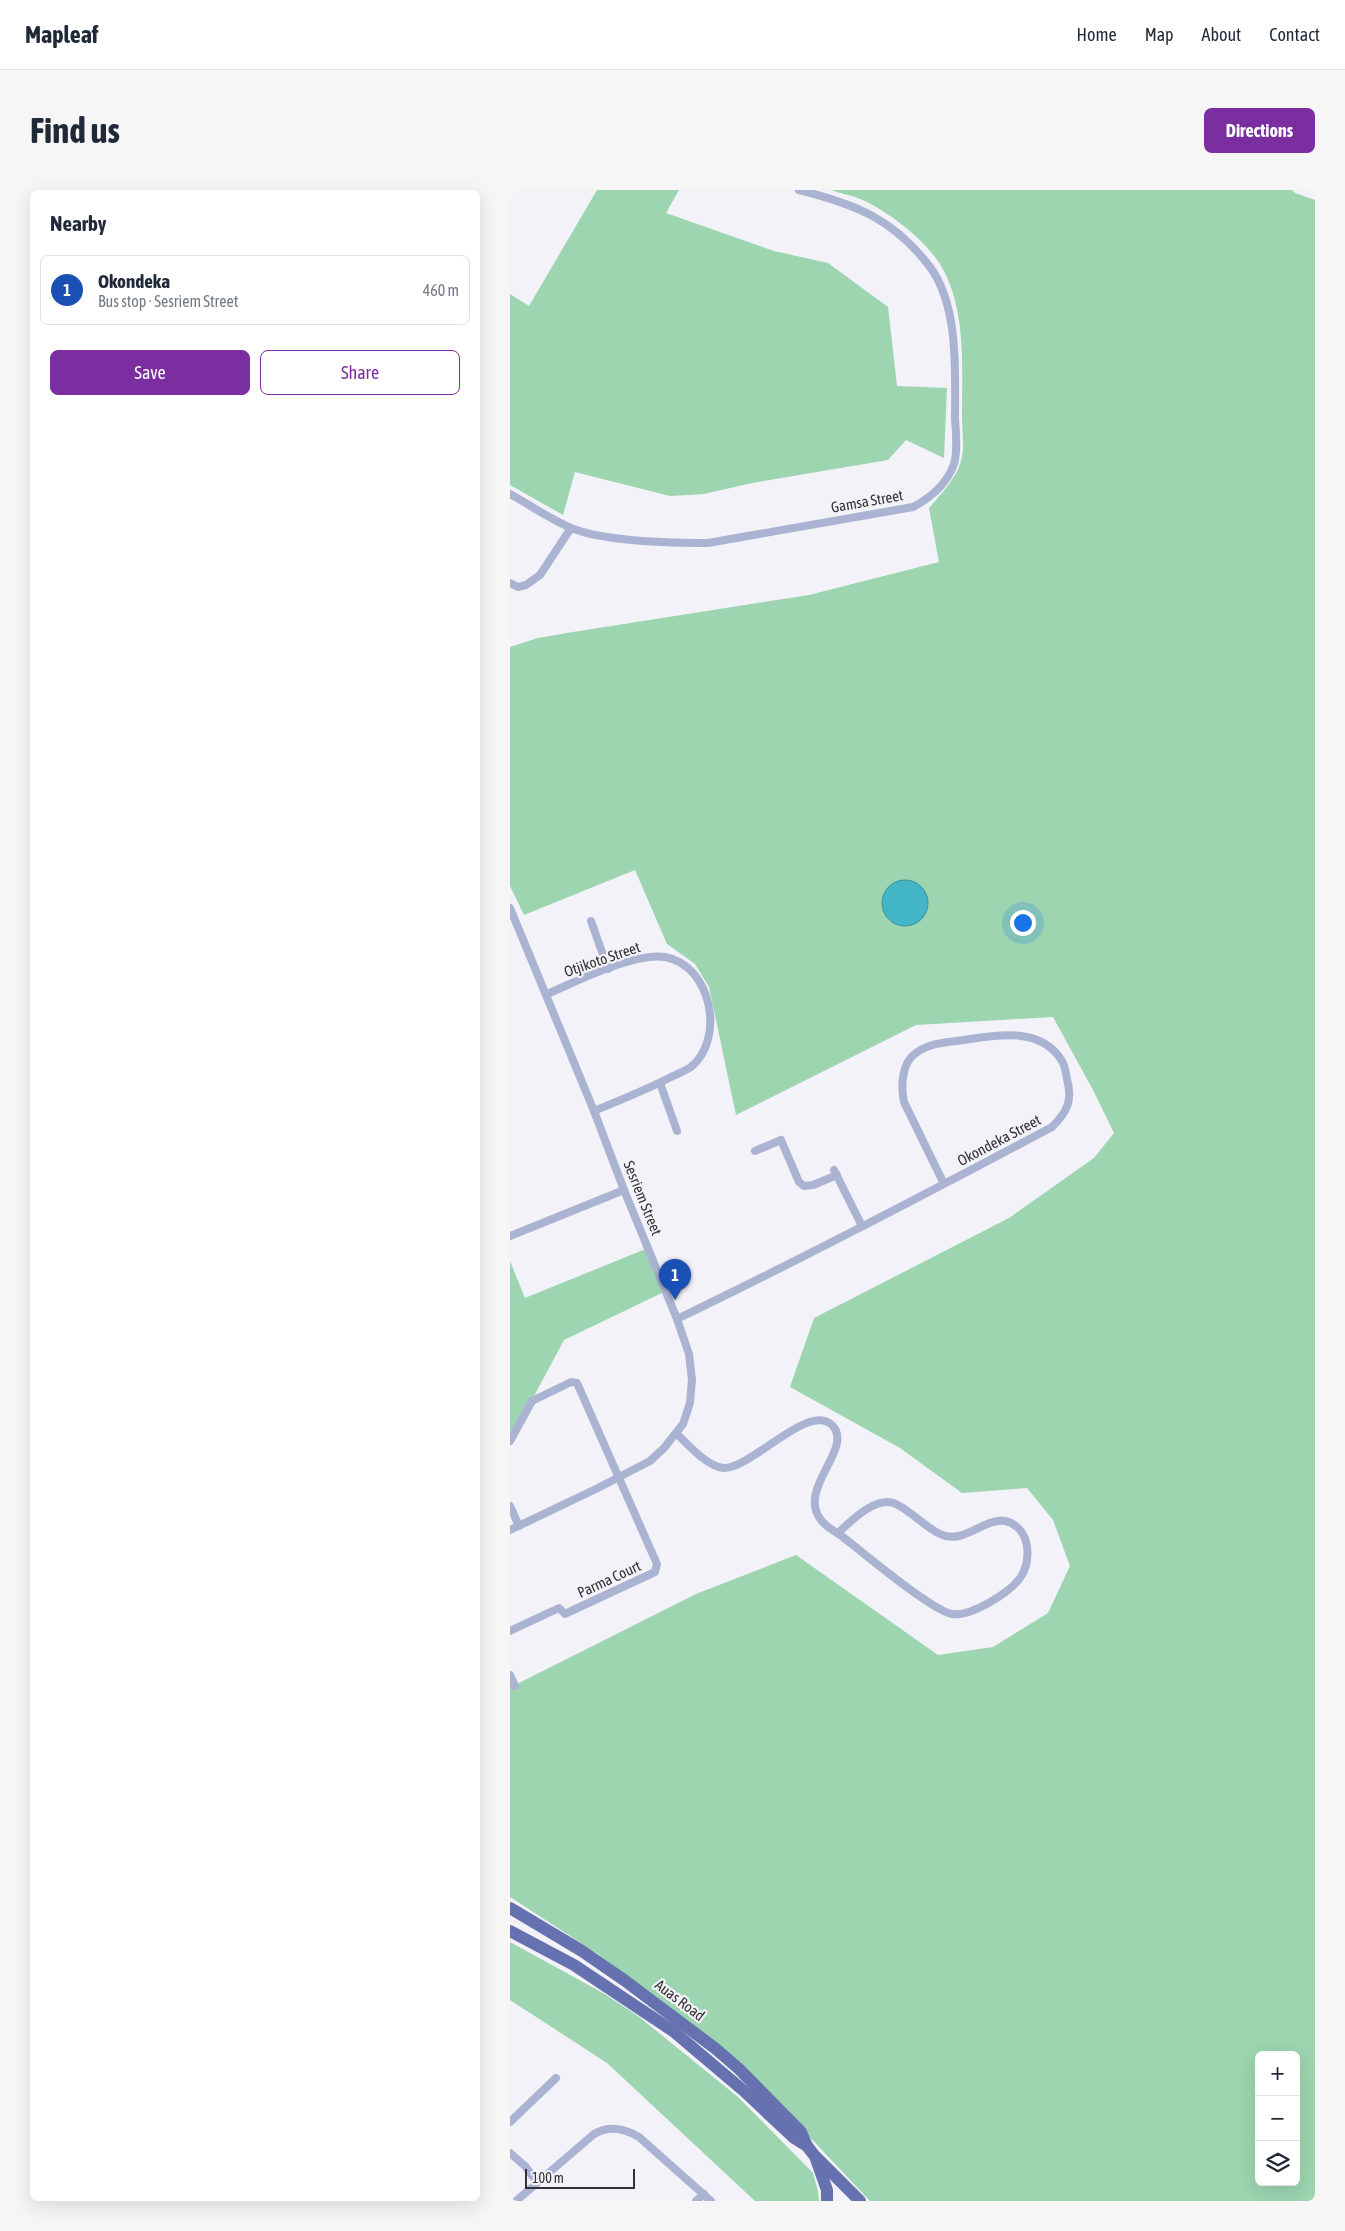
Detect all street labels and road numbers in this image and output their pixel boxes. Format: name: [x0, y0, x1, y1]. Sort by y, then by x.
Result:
street label: Gamsa Street: [830, 486, 904, 516]
street label: Otjikoto Street: [562, 938, 642, 980]
street label: Okondeka Street: [954, 1111, 1044, 1169]
street label: Sesriem Street: [620, 1158, 666, 1238]
street label: Parma Court: [575, 1557, 643, 1601]
street label: Auas Road: [652, 1976, 708, 2024]

